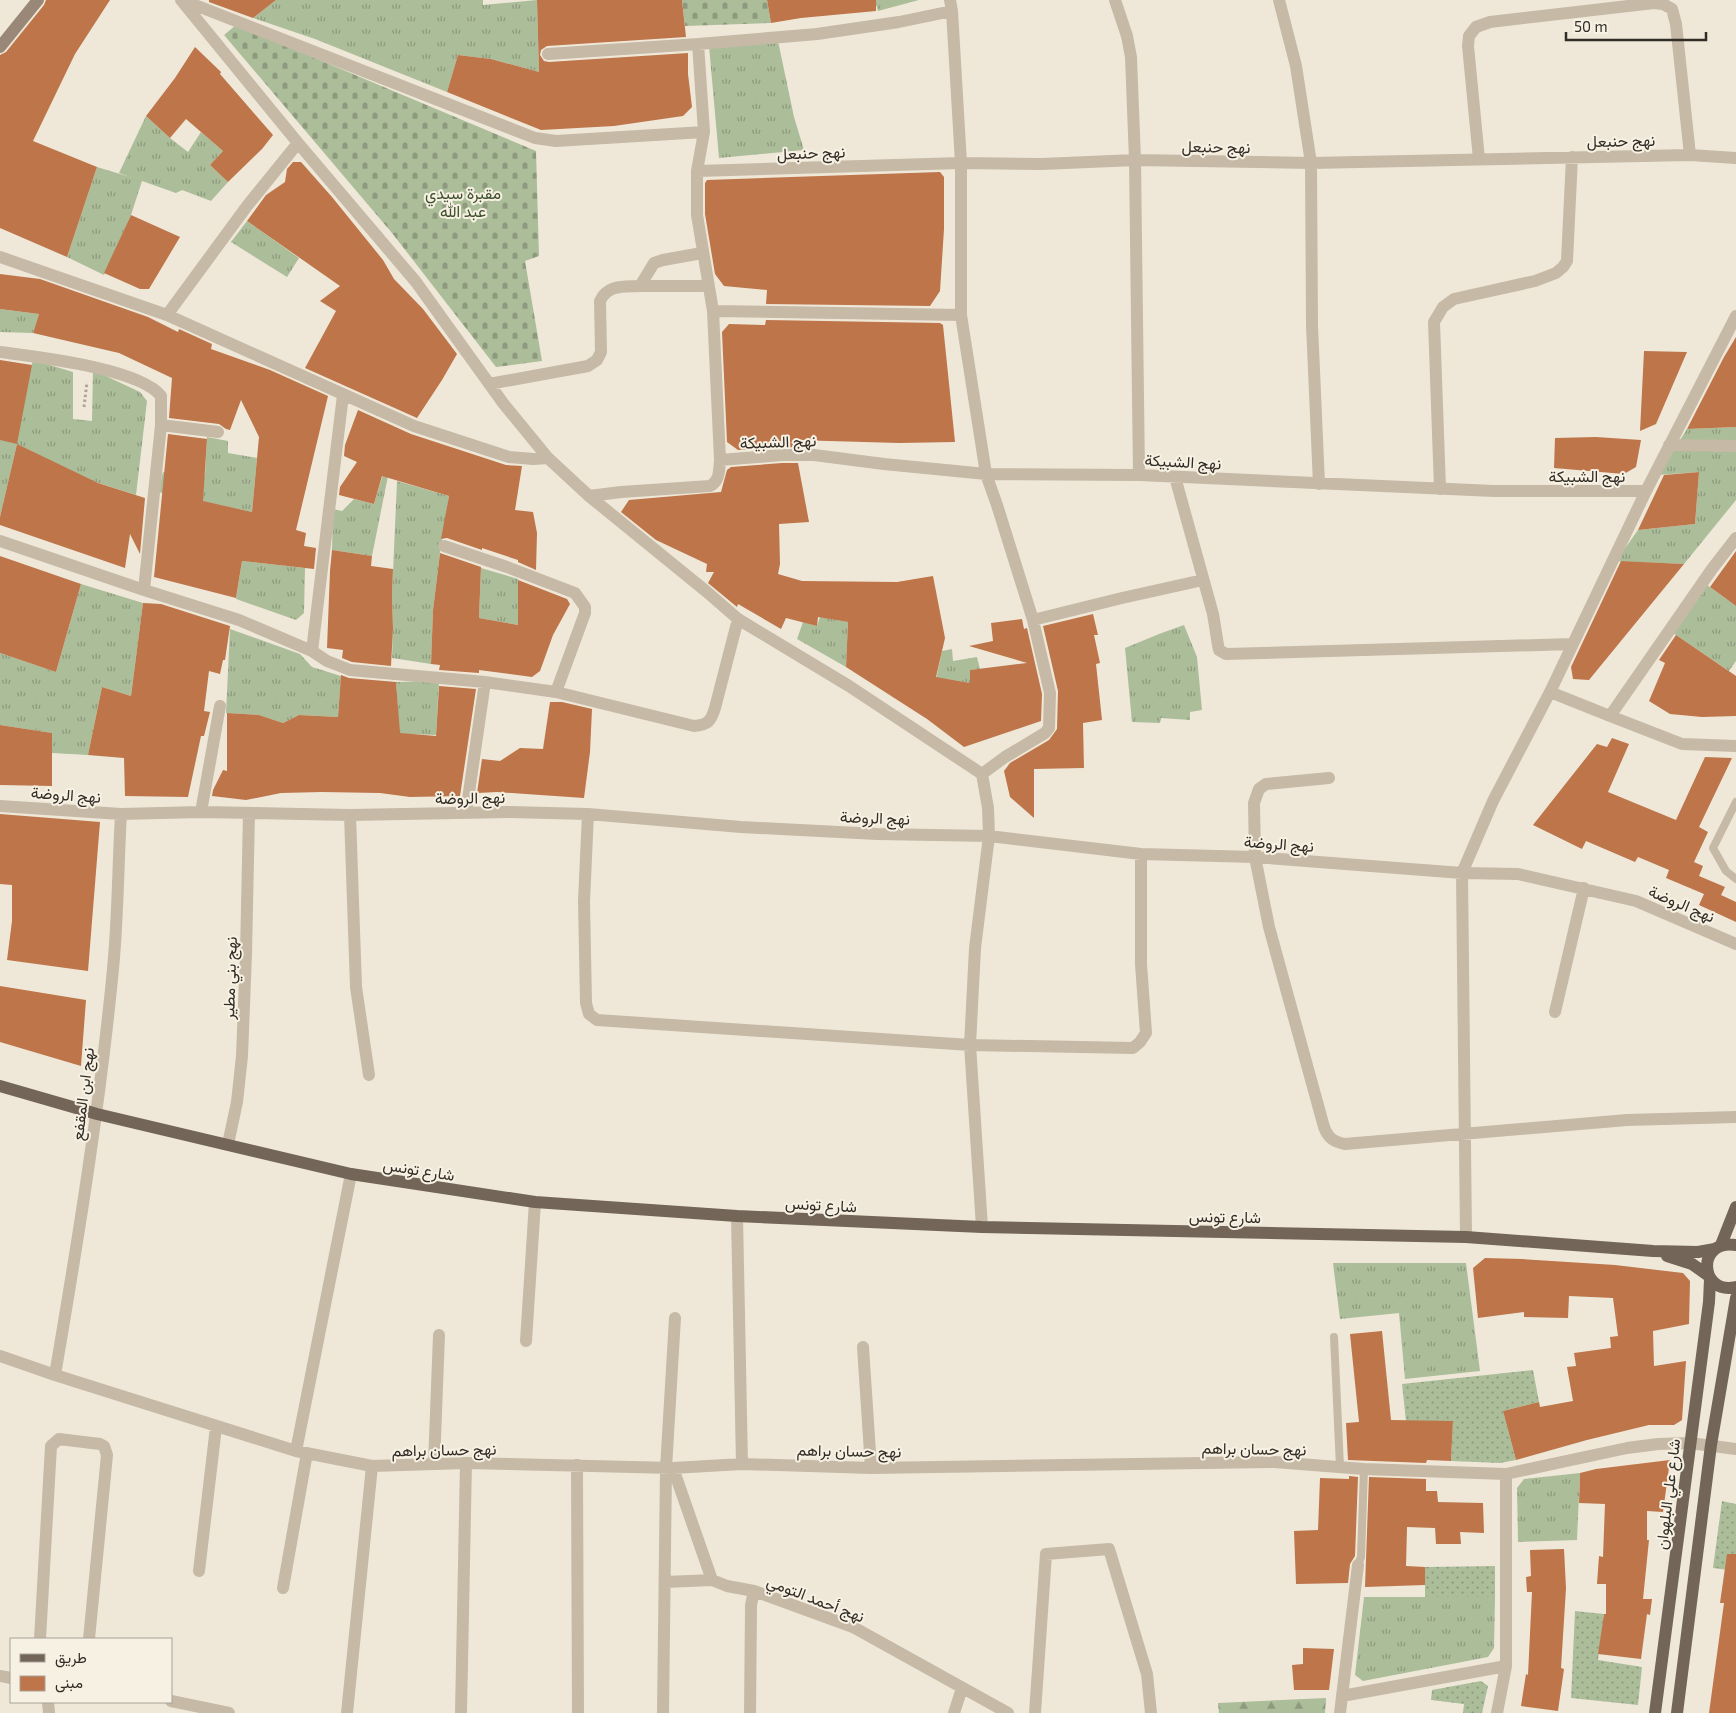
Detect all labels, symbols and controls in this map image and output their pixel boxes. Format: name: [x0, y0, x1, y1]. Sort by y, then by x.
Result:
scale bar: [1566, 10, 1706, 42]
text: 50 m: [1574, 17, 1608, 35]
street label: نهج حنبعل: [1587, 130, 1656, 153]
street label: نهج حنبعل: [1181, 136, 1250, 159]
street label: نهج حنبعل: [776, 141, 846, 166]
park label: مقبرة سيدي عبد الله: [425, 183, 501, 221]
street label: نهج الشبيكة: [739, 430, 817, 455]
street label: نهج الشبيكة: [1144, 450, 1222, 475]
street label: نهج الشبيكة: [1549, 466, 1625, 488]
street label: نهج الروضة: [30, 782, 102, 809]
street label: نهج الروضة: [435, 787, 505, 810]
street label: نهج الروضة: [839, 806, 910, 831]
street label: نهج الروضة: [1243, 831, 1315, 858]
street label: نهج الروضة: [1645, 881, 1718, 928]
street label: نهج بني مطير: [218, 936, 245, 1021]
street label: نهج ابن المقفع: [67, 1046, 100, 1142]
street label: شارع تونس: [381, 1154, 456, 1187]
street label: شارع تونس: [784, 1193, 858, 1218]
street label: شارع تونس: [1189, 1206, 1261, 1229]
street label: شارع علي البلهوان: [1651, 1437, 1688, 1551]
street label: نهج حسان براهم: [1201, 1438, 1307, 1461]
street label: نهج حسان براهم: [391, 1439, 497, 1462]
street label: نهج حسان براهم: [796, 1440, 902, 1463]
street label: نهج أحمد التومي: [763, 1571, 868, 1630]
legend: [10, 1638, 172, 1703]
text: طريق: [55, 1648, 87, 1668]
text: مبنى: [55, 1673, 83, 1693]

